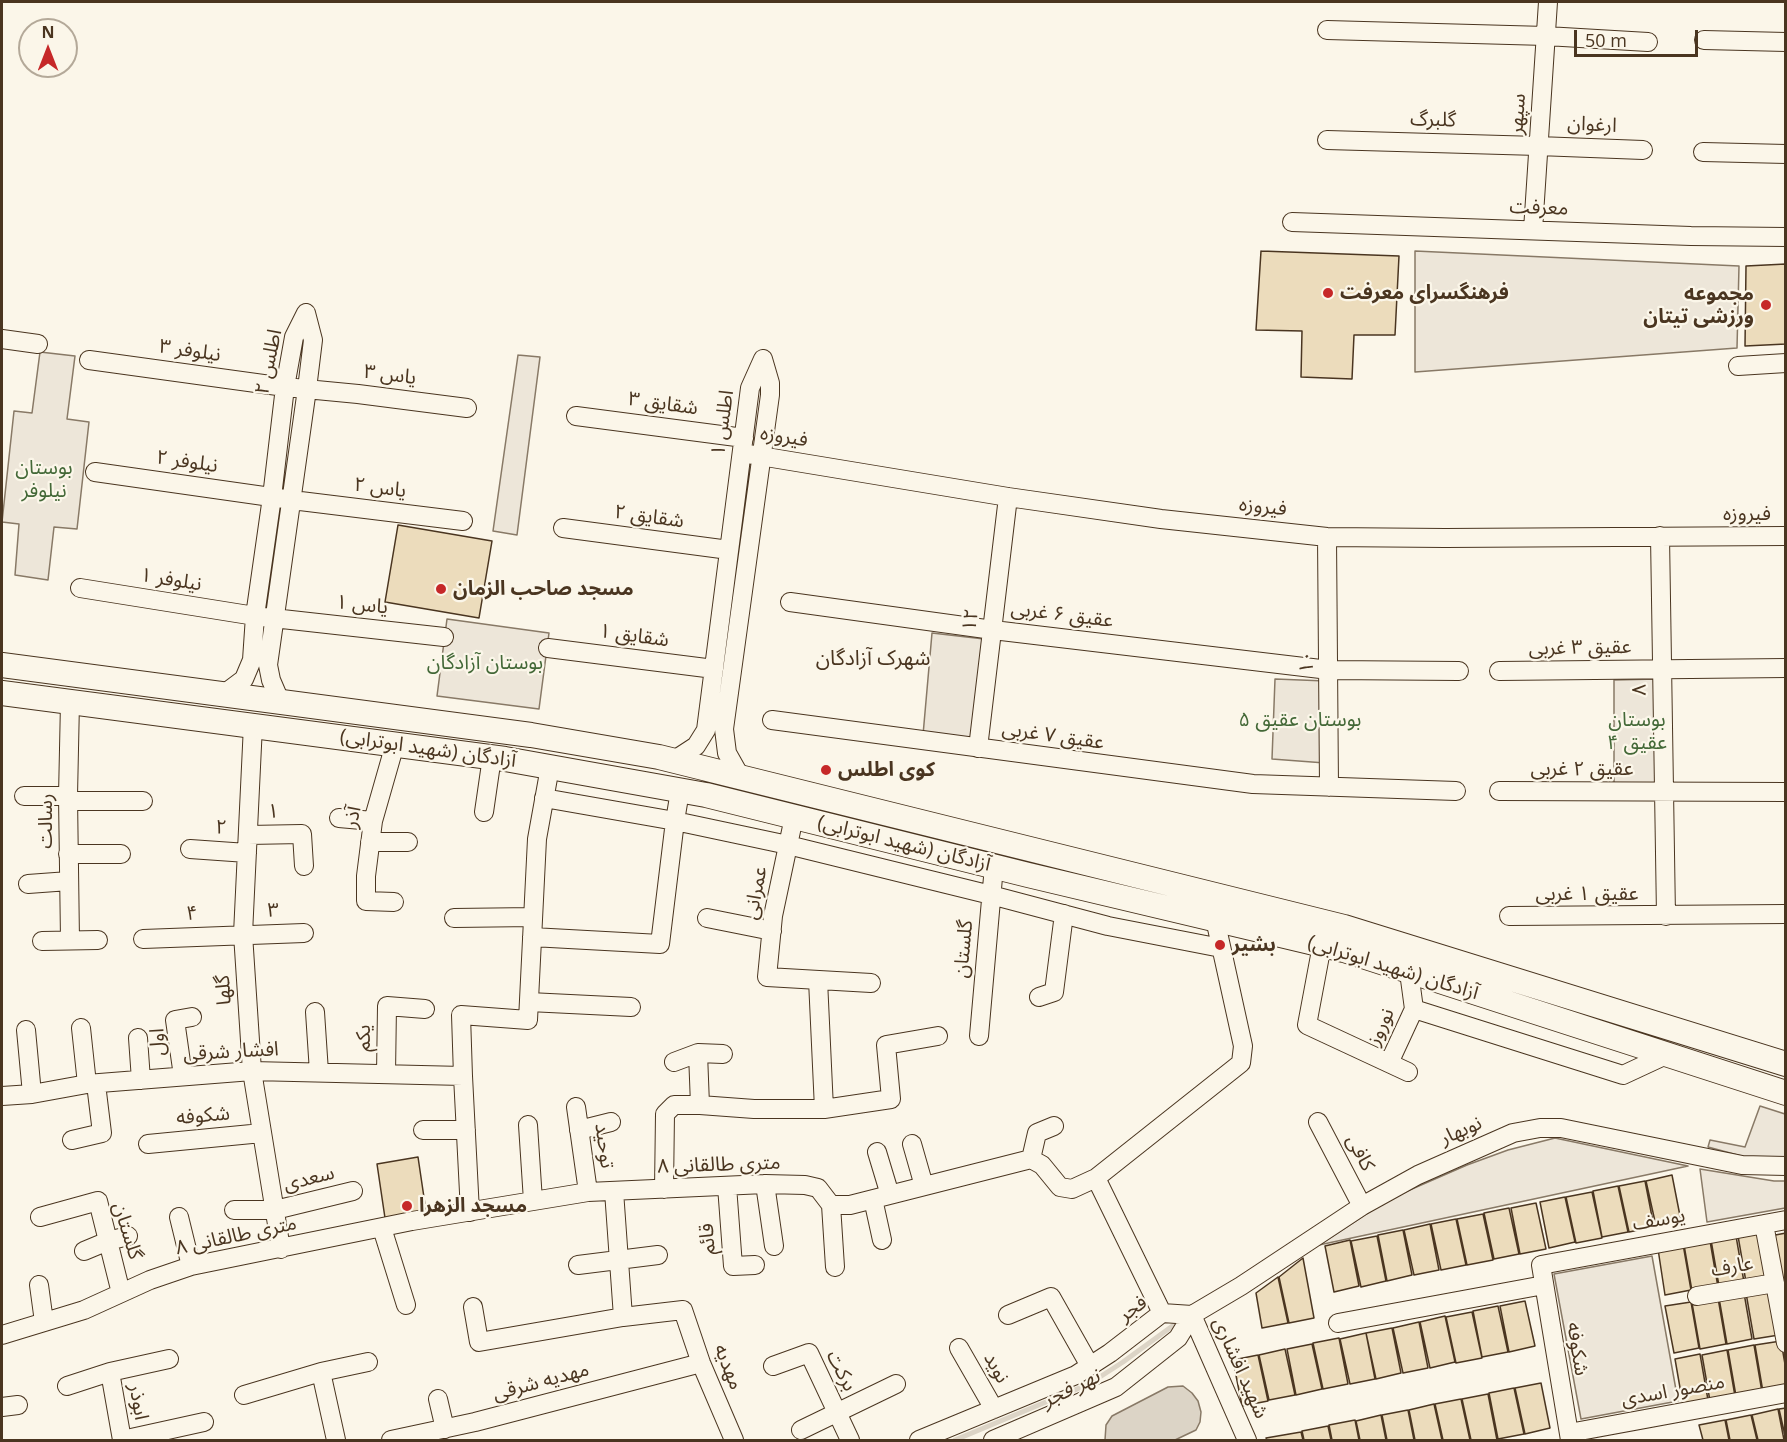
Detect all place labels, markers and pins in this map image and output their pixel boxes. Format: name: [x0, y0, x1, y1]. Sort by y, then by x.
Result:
place label: فرهنگسرای معرفت: [1340, 281, 1509, 305]
place label: مجموعه ورزشی تیتان: [1643, 282, 1754, 329]
marker: فرهنگسرای معرفت: [1321, 286, 1335, 300]
marker: مجموعه ورزشی تیتان: [1759, 298, 1773, 312]
place label: مسجد صاحب الزمان: [453, 577, 634, 601]
marker: مسجد صاحب الزمان: [434, 582, 448, 596]
place label: کوی اطلس: [838, 758, 935, 782]
marker: کوی اطلس: [819, 763, 833, 777]
place label: بشیر: [1232, 933, 1276, 957]
marker: بشیر: [1213, 938, 1227, 952]
place label: مسجد الزهرا: [419, 1194, 527, 1218]
marker: مسجد الزهرا: [400, 1199, 414, 1213]

